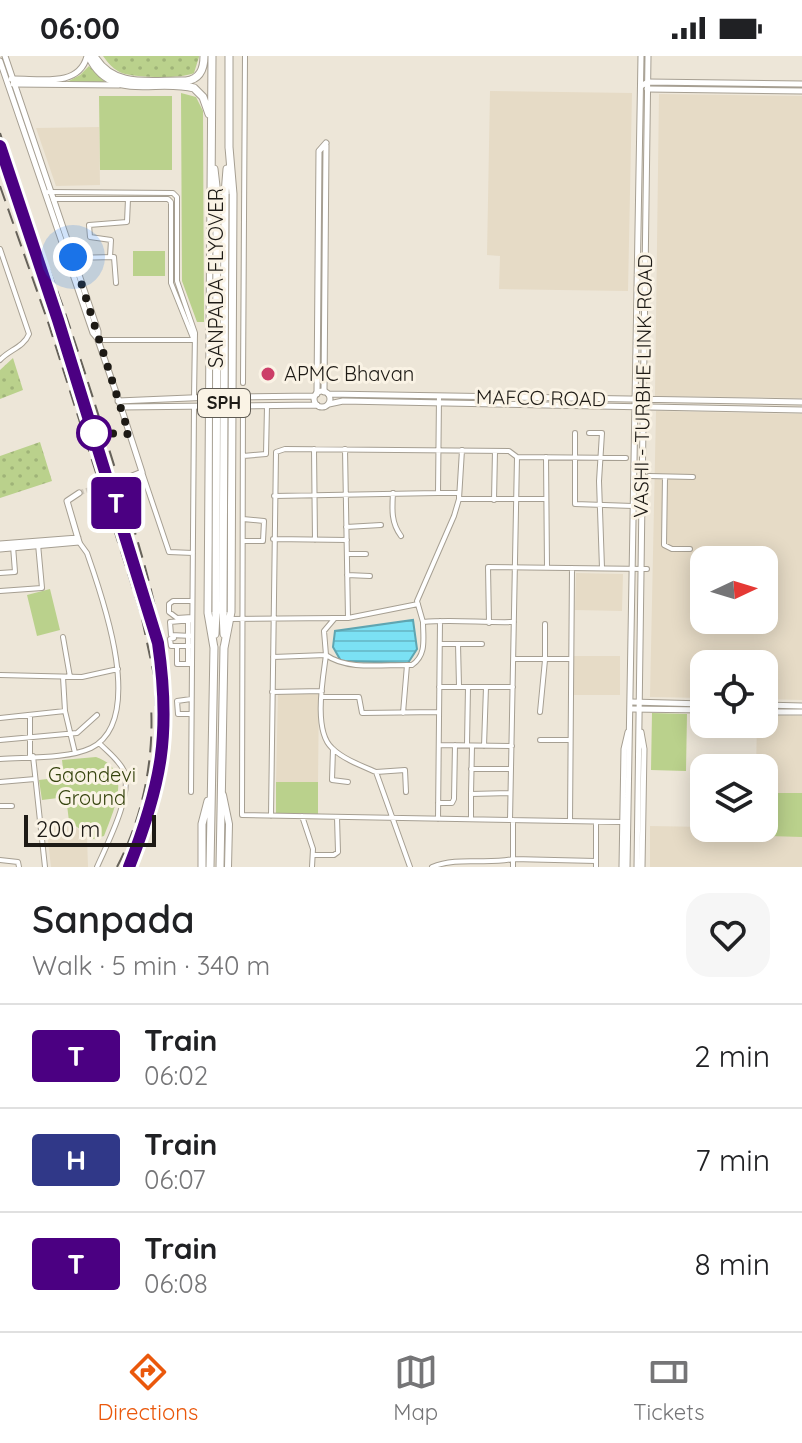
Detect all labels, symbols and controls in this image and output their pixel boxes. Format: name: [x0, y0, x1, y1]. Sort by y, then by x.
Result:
text: 06:00: [40, 9, 120, 47]
street label: SANPADA FLYOVER: [203, 188, 228, 368]
your location: [53, 237, 93, 277]
street label: VASHI - TURBHE LINK ROAD: [628, 254, 657, 518]
place label: APMC Bhavan: [284, 361, 414, 386]
marker: APMC Bhavan: [259, 365, 277, 383]
street label: MAFCO ROAD: [476, 384, 606, 411]
road number: SPH: [198, 389, 250, 417]
unlabelled marker: [77, 416, 111, 450]
line badge: T: [90, 477, 142, 529]
text: T: [107, 485, 125, 520]
north arrow: [690, 546, 778, 634]
map controls: [690, 546, 778, 842]
button: locate: [690, 650, 778, 738]
button: layers: [690, 754, 778, 842]
park label: Gaondevi Ground: [48, 762, 136, 810]
scale bar: [24, 811, 156, 847]
text: 200 m: [36, 815, 100, 843]
button: heart: [686, 893, 770, 977]
text: Sanpada: [32, 895, 195, 943]
text: Walk · 5 min · 340 m: [32, 949, 270, 982]
text: Train: [144, 1021, 217, 1059]
text: 2 min: [694, 1037, 770, 1075]
text: T: [67, 1038, 85, 1073]
text: 06:02: [144, 1059, 208, 1092]
text: Train: [144, 1125, 217, 1163]
text: 7 min: [695, 1141, 770, 1179]
text: H: [66, 1142, 86, 1177]
text: 06:07: [144, 1163, 206, 1196]
text: Train: [144, 1229, 217, 1267]
text: 8 min: [694, 1245, 770, 1283]
text: T: [67, 1246, 85, 1281]
text: 06:08: [144, 1267, 208, 1300]
tab: Directions: [97, 1350, 198, 1426]
tab: Map: [393, 1350, 438, 1426]
tab: Tickets: [633, 1350, 704, 1426]

